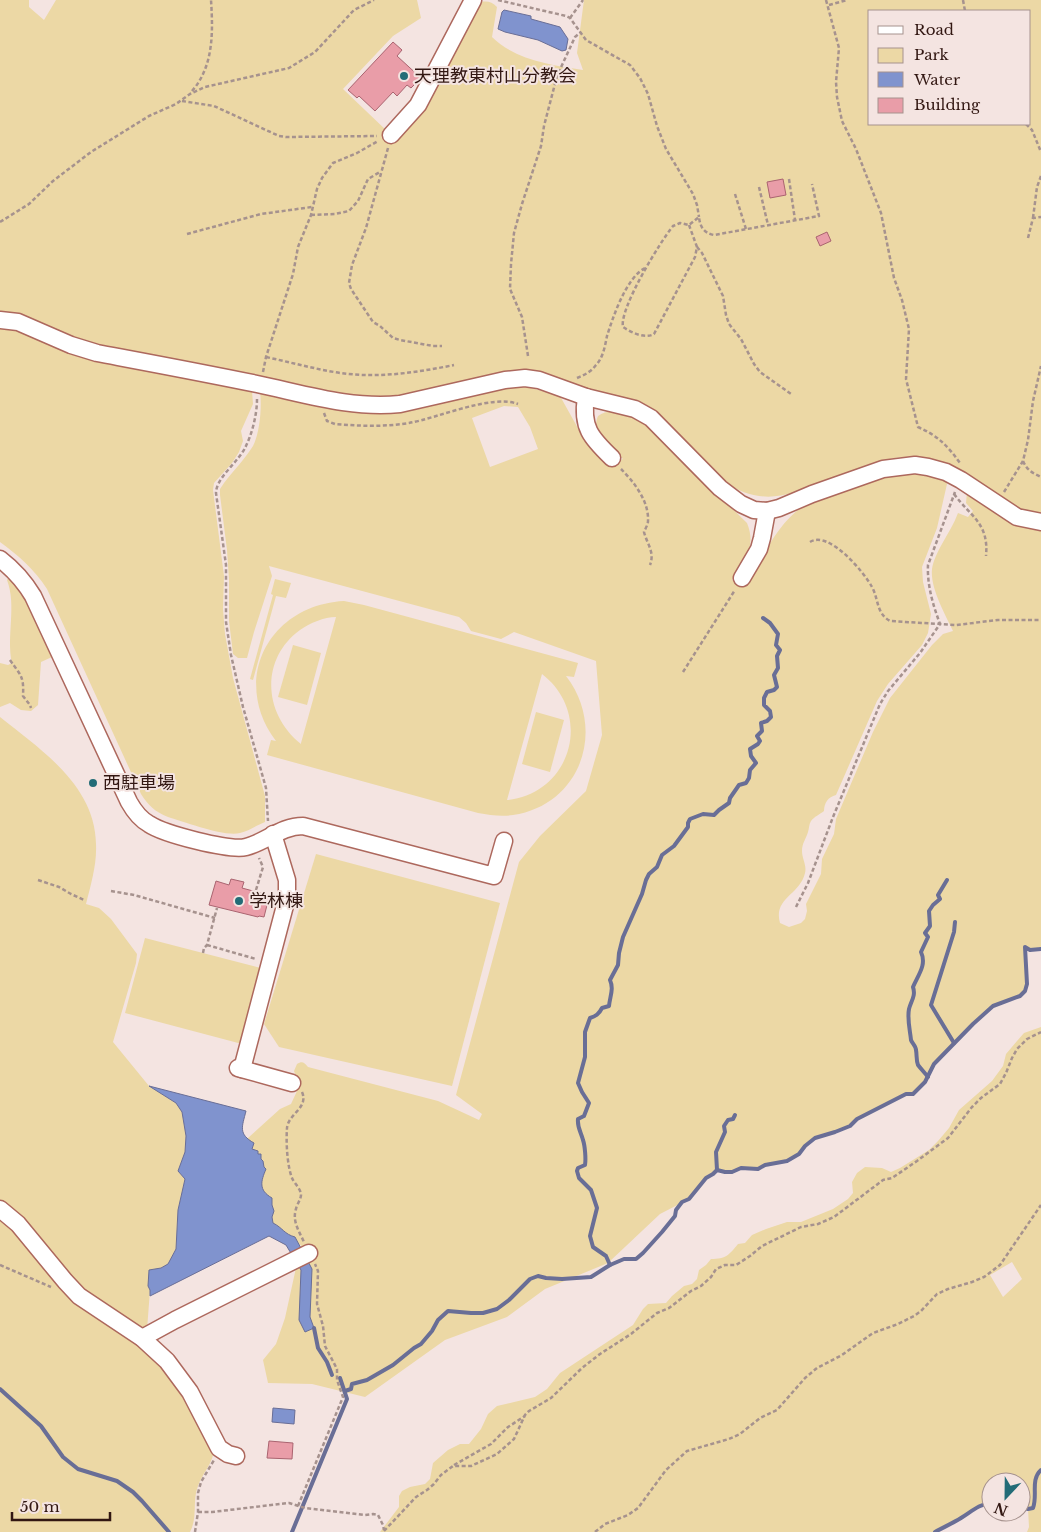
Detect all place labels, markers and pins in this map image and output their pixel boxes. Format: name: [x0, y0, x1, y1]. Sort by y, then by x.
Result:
place label: 天理教東村山分教会: [414, 65, 576, 87]
marker: 天理教東村山分教会: [398, 70, 410, 82]
place label: 西駐車場: [103, 772, 175, 794]
marker: 西駐車場: [87, 777, 99, 789]
place label: 学林棟: [249, 890, 303, 912]
marker: 学林棟: [233, 895, 245, 907]

